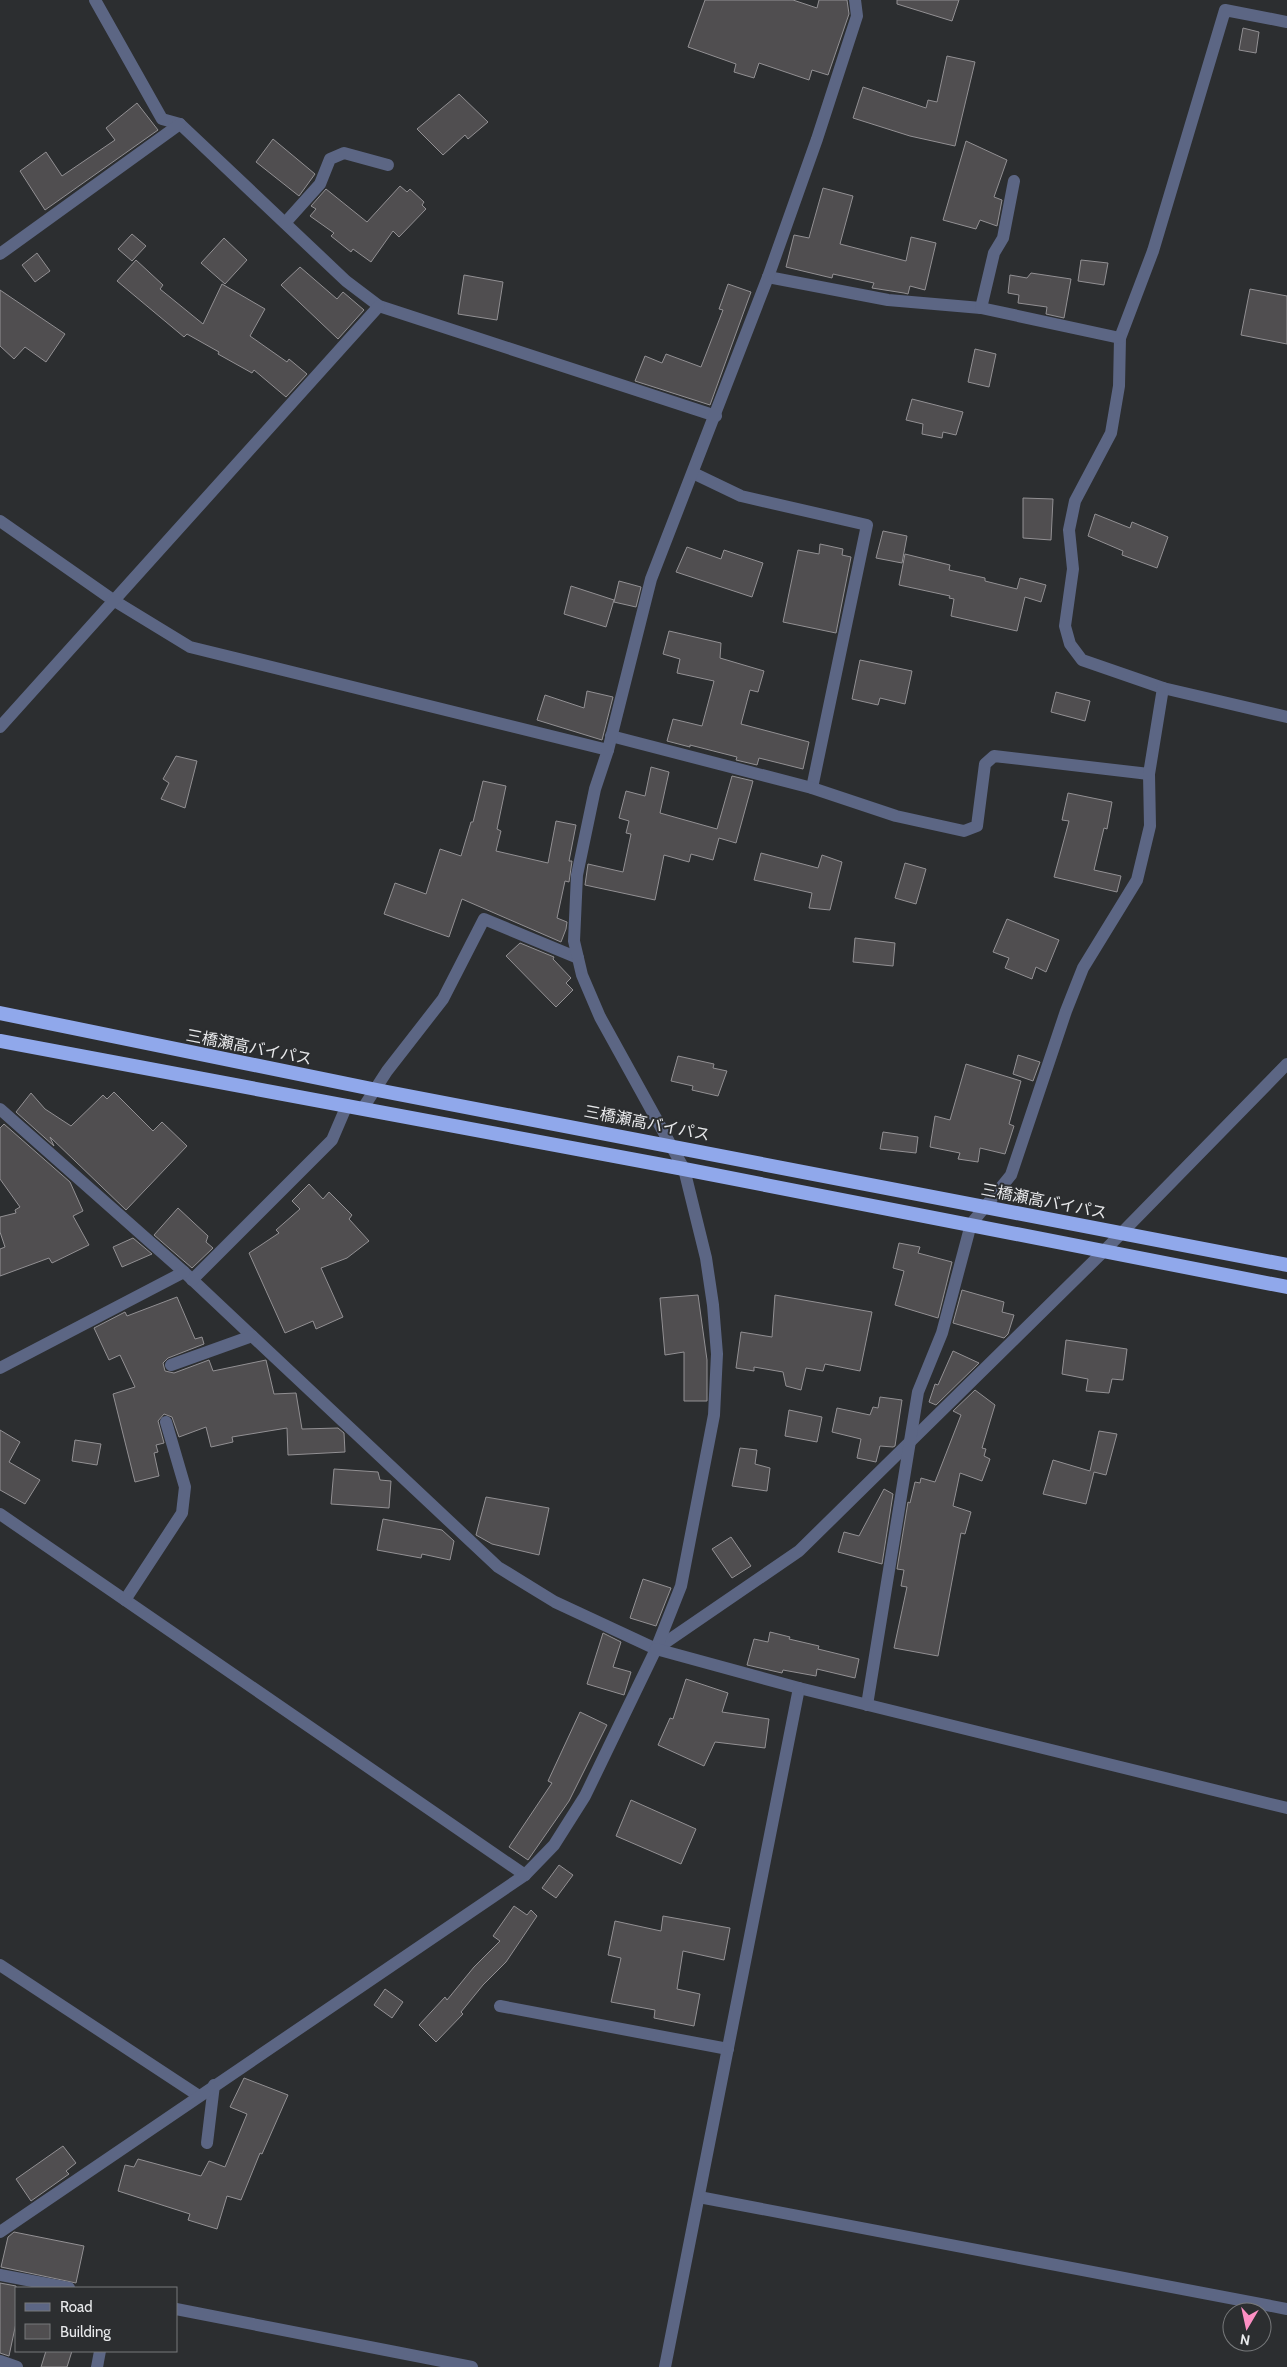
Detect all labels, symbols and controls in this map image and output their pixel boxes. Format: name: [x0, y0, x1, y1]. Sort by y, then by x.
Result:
street label: 三橋瀬高バイパス: [185, 1025, 313, 1069]
street label: 三橋瀬高バイパス: [583, 1101, 711, 1145]
street label: 三橋瀬高バイパス: [980, 1179, 1108, 1223]
legend: [15, 2287, 178, 2352]
text: Road: [60, 2298, 93, 2316]
north arrow: [1222, 2302, 1272, 2352]
text: Building: [60, 2323, 111, 2341]
text: N: [1239, 2330, 1251, 2350]

